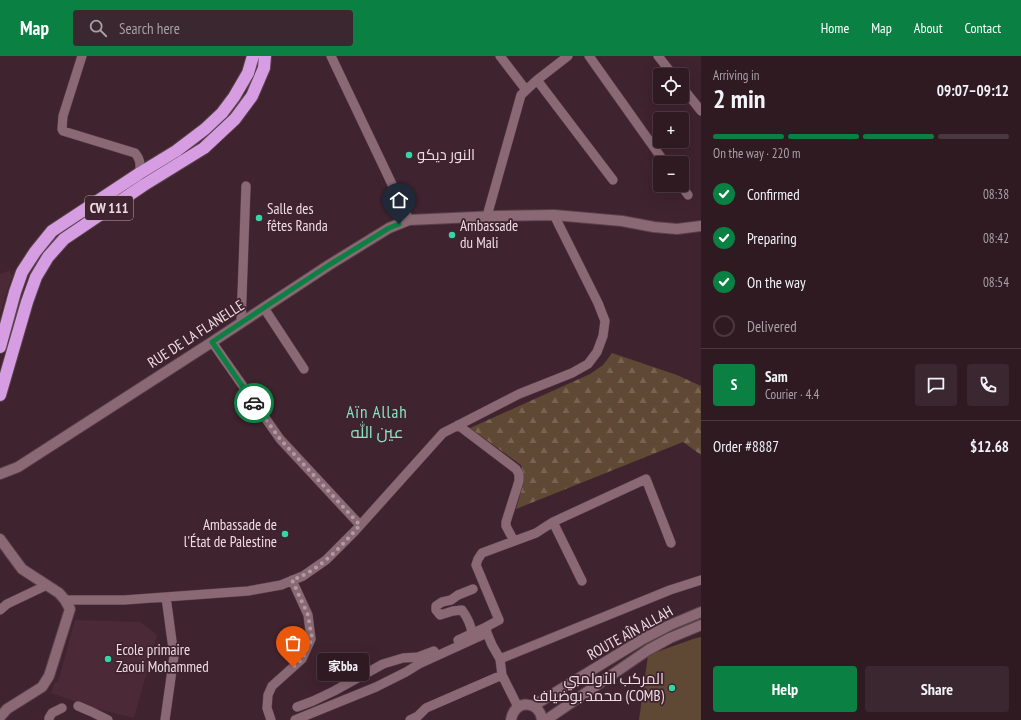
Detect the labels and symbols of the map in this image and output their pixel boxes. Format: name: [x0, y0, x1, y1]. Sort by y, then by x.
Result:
place label: النور ديكو: [417, 145, 475, 164]
marker: النور ديكو: [404, 150, 414, 160]
pin: [382, 183, 416, 224]
road number: CW 111: [85, 196, 133, 220]
place label: Salle des fêtes Randa: [267, 199, 328, 235]
marker: Salle des fêtes Randa: [254, 213, 264, 223]
place label: Ambassade du Mali: [460, 216, 518, 252]
marker: Ambassade du Mali: [447, 230, 457, 240]
street label: RUE DE LA FLANELLE: [144, 295, 248, 372]
courier: [234, 383, 274, 423]
district label: Aïn Allah عين الله: [346, 401, 408, 443]
place label: Ambassade de l'État de Palestine: [184, 515, 277, 551]
marker: Ambassade de l'État de Palestine: [280, 529, 290, 539]
street label: ROUTE AÎN ALLAH: [584, 601, 676, 664]
pin: [276, 626, 310, 667]
place label: Ecole primaire Zaoui Mohammed: [116, 640, 209, 676]
callout: 家bba: [317, 653, 369, 681]
marker: Ecole primaire Zaoui Mohammed: [103, 654, 113, 664]
place label: المركب الأولمبي محمد بوضياف (COMB): [533, 669, 664, 705]
marker: المركب الأولمبي محمد بوضياف (COMB): [667, 683, 677, 693]

